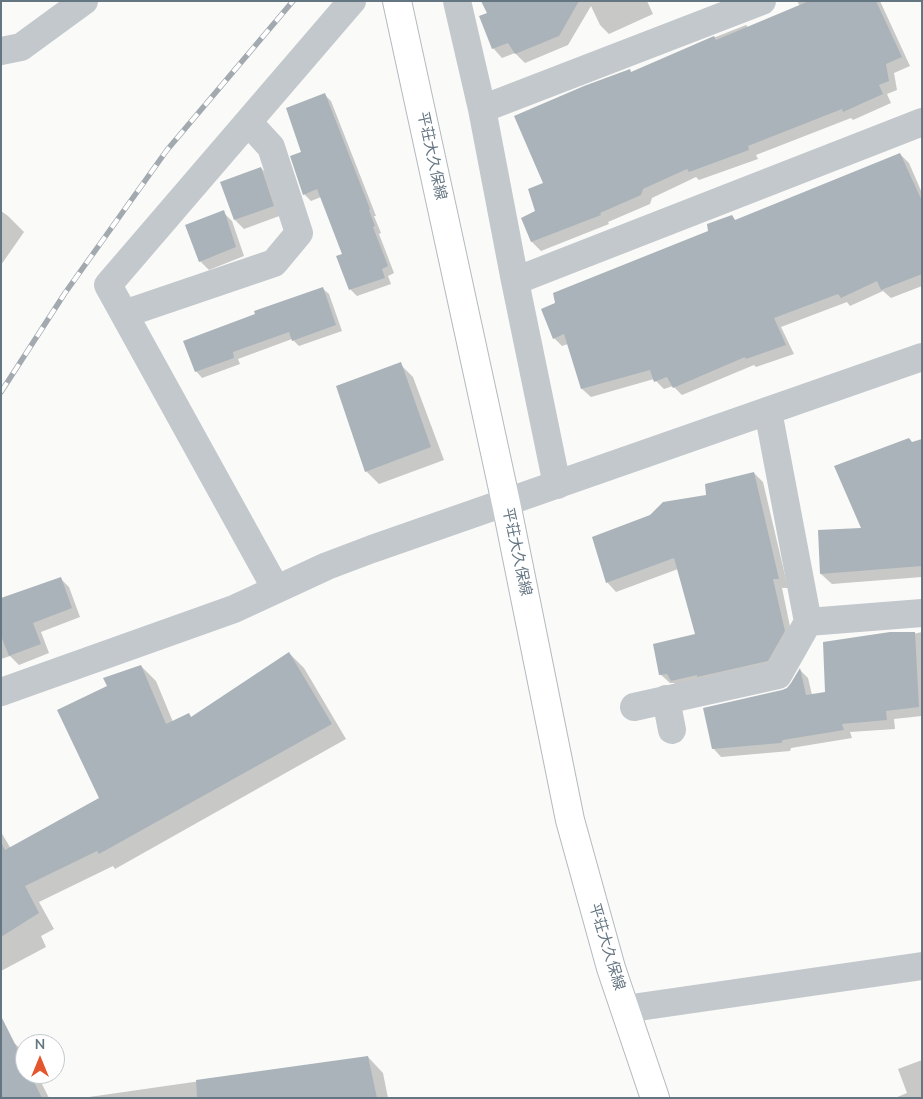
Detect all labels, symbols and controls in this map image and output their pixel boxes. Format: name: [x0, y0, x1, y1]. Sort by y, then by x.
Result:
street label: 平荘大久保線: [413, 110, 449, 202]
street label: 平荘大久保線: [498, 506, 534, 598]
street label: 平荘大久保線: [584, 901, 628, 993]
north arrow: [15, 1034, 65, 1084]
text: N: [35, 1035, 45, 1054]

